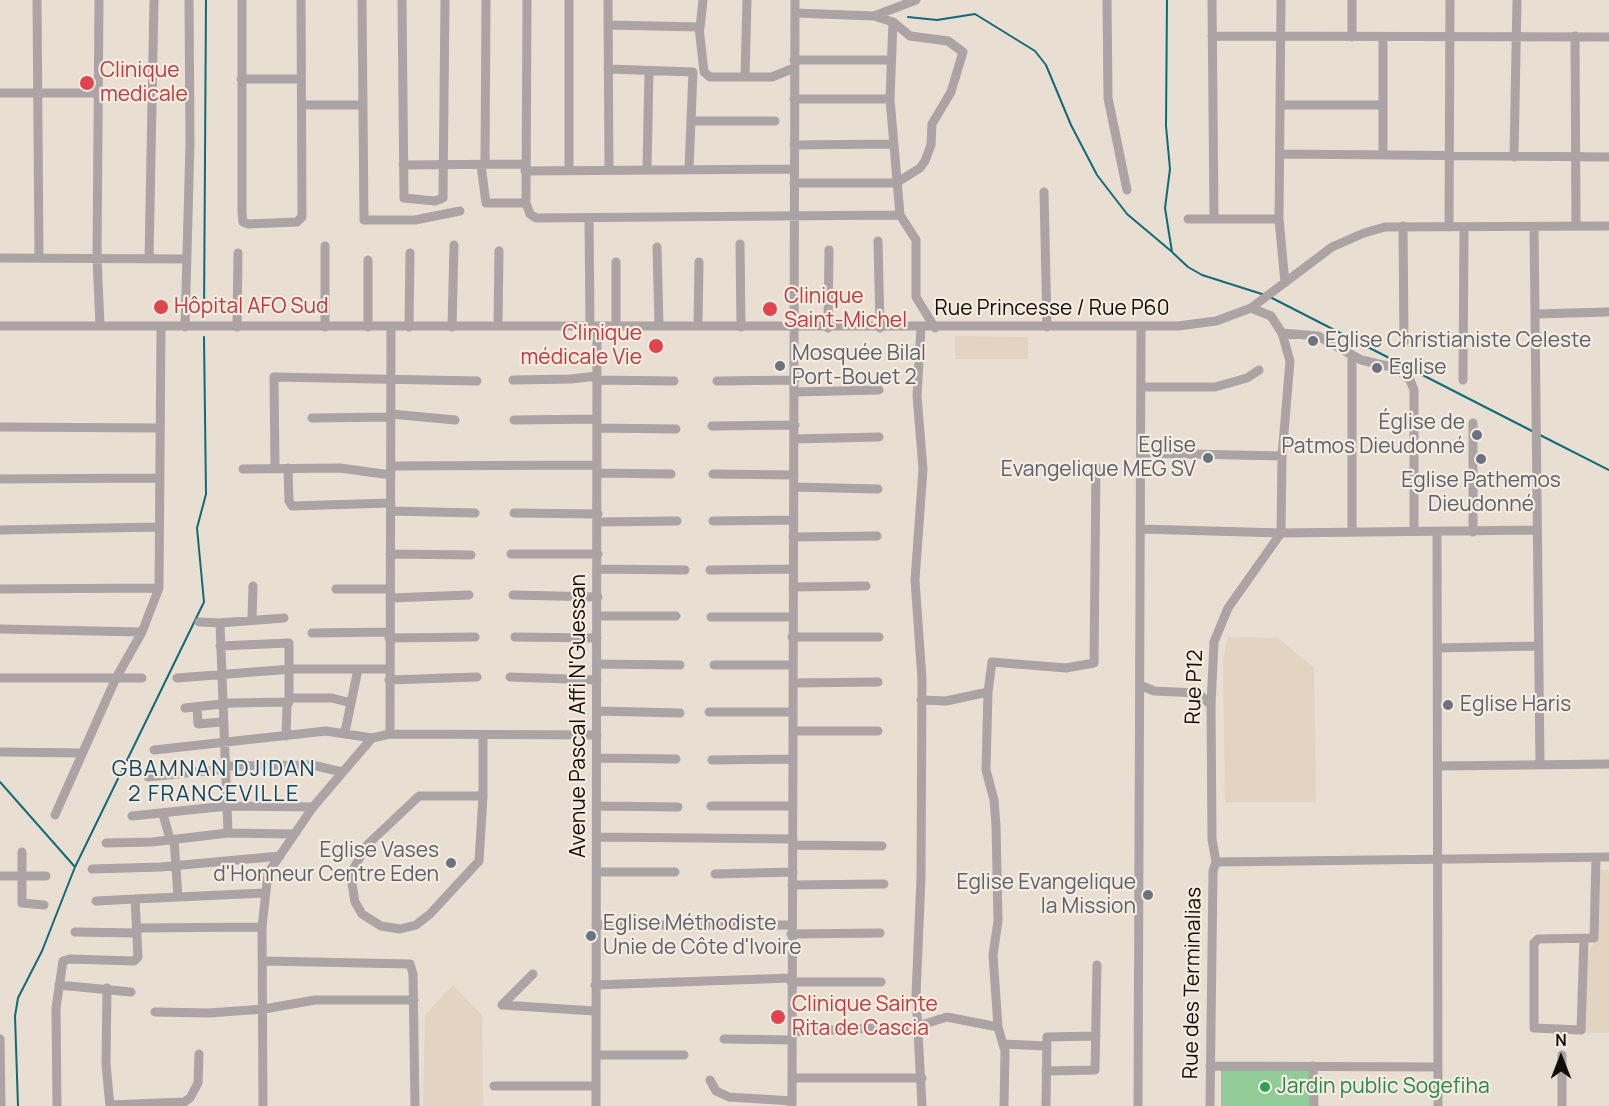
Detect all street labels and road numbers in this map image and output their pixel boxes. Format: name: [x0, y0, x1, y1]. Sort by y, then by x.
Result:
street label: Rue Princesse / Rue P60: [935, 296, 1169, 322]
street label: Avenue Pascal Affi N'Guessan: [566, 574, 592, 858]
street label: Rue P12: [1181, 649, 1209, 725]
street label: Rue des Terminalias: [1179, 887, 1207, 1079]

